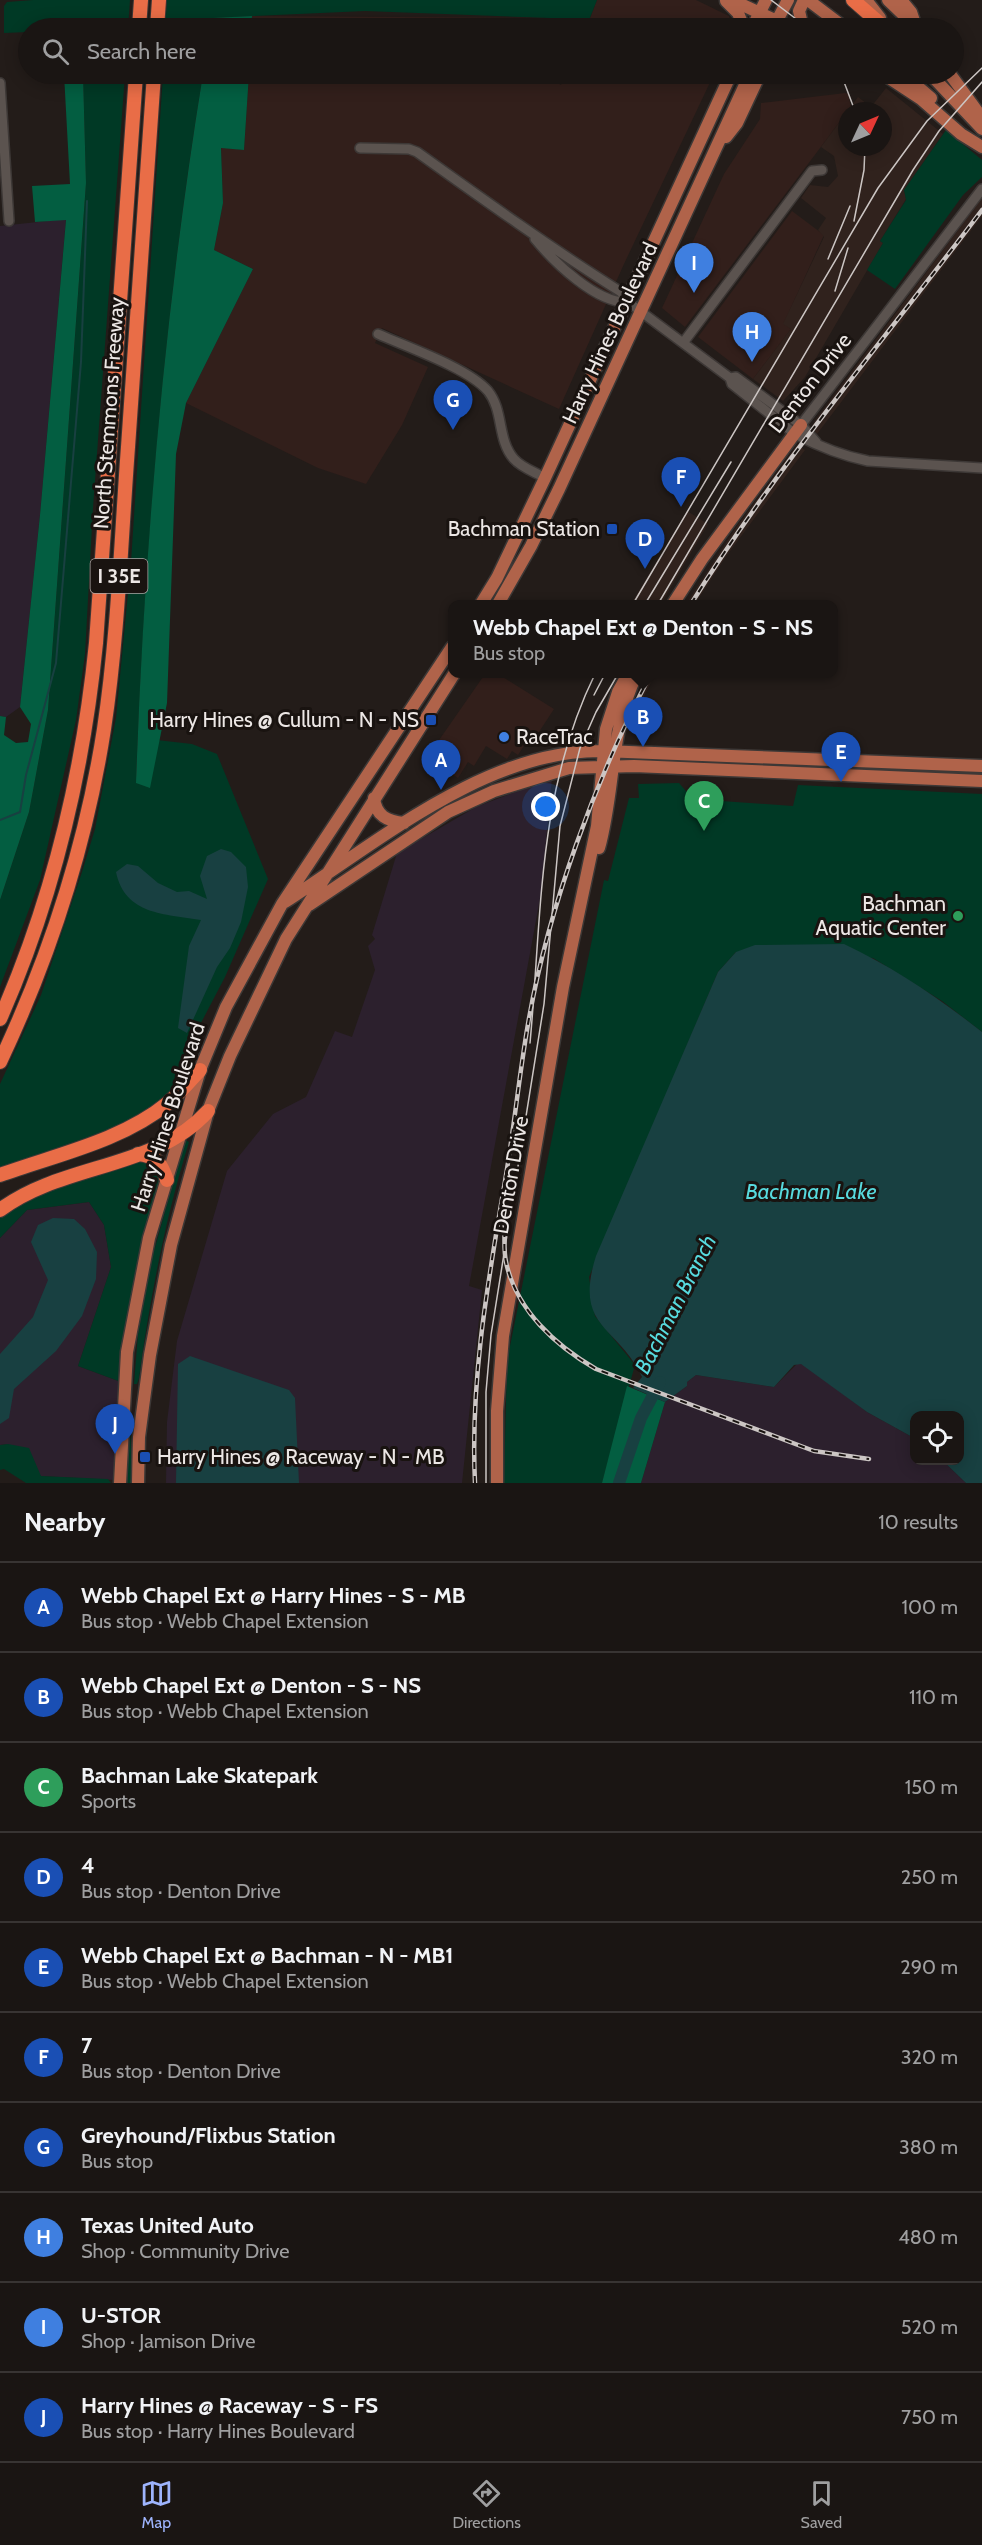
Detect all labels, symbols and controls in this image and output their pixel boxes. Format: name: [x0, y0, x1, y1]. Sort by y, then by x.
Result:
search box: [18, 18, 964, 84]
icon: search: [39, 35, 72, 68]
text: Search here: [87, 38, 196, 65]
north arrow: [838, 102, 892, 156]
street label: Harry Hines Boulevard: [557, 238, 663, 427]
pin: I: [674, 244, 714, 293]
street label: North Stemmons Freeway: [88, 296, 129, 530]
pin: H: [732, 312, 771, 362]
street label: Denton Drive: [763, 328, 856, 438]
pin: G: [434, 380, 472, 430]
pin: F: [662, 458, 700, 507]
place label: Bachman Station: [448, 516, 600, 541]
pin: D: [626, 520, 664, 569]
marker: Bachman Station: [605, 522, 619, 536]
road number: I 35E: [90, 559, 148, 593]
popup: [448, 600, 838, 678]
text: Webb Chapel Ext @ Denton - S - NS: [473, 614, 813, 641]
text: Bus stop: [473, 641, 545, 665]
pin: B: [624, 698, 662, 747]
place label: Harry Hines @ Cullum - N - NS: [149, 707, 419, 732]
marker: Harry Hines @ Cullum - N - NS: [424, 713, 438, 727]
place label: RaceTrac: [516, 724, 593, 749]
marker: RaceTrac: [497, 730, 511, 744]
pin: E: [822, 732, 860, 782]
pin: A: [422, 740, 460, 790]
pin: C: [684, 782, 724, 831]
your location: [531, 792, 560, 821]
place label: Bachman Aquatic Center: [816, 891, 946, 940]
marker: Bachman Aquatic Center: [951, 909, 965, 923]
street label: Harry Hines Boulevard: [125, 1019, 210, 1214]
street label: Denton Drive: [488, 1114, 533, 1236]
water label: Bachman Lake: [745, 1178, 877, 1205]
water label: Bachman Branch: [629, 1230, 722, 1378]
pin: J: [96, 1404, 134, 1454]
map controls: [910, 1411, 964, 1465]
button: locate: [910, 1411, 964, 1465]
place label: Harry Hines @ Raceway - N - MB: [157, 1444, 444, 1469]
marker: Harry Hines @ Raceway - N - MB: [138, 1450, 152, 1464]
text: Nearby: [24, 1506, 105, 1538]
text: 10 results: [878, 1510, 958, 1534]
text: Webb Chapel Ext @ Harry Hines - S - MB: [81, 1582, 465, 1609]
text: A: [37, 1595, 50, 1619]
text: 100 m: [902, 1595, 958, 1619]
text: Bus stop · Webb Chapel Extension: [81, 1609, 369, 1633]
text: Webb Chapel Ext @ Denton - S - NS: [81, 1672, 421, 1699]
text: B: [37, 1685, 50, 1709]
text: 110 m: [909, 1685, 958, 1709]
text: Bus stop · Webb Chapel Extension: [81, 1699, 369, 1723]
text: Bachman Lake Skatepark: [81, 1762, 318, 1789]
text: C: [37, 1775, 50, 1799]
text: 150 m: [905, 1775, 958, 1799]
text: Sports: [81, 1789, 136, 1813]
text: 4: [81, 1852, 95, 1879]
text: D: [36, 1865, 51, 1889]
text: 250 m: [901, 1865, 958, 1889]
text: Bus stop · Denton Drive: [81, 1879, 281, 1903]
text: Webb Chapel Ext @ Bachman - N - MB1: [81, 1942, 453, 1969]
text: E: [38, 1955, 49, 1979]
text: 290 m: [900, 1955, 958, 1979]
text: Bus stop · Webb Chapel Extension: [81, 1969, 369, 1993]
text: 7: [81, 2032, 92, 2059]
text: F: [38, 2045, 49, 2069]
text: 320 m: [901, 2045, 958, 2069]
text: Bus stop · Denton Drive: [81, 2059, 281, 2083]
text: Greyhound/Flixbus Station: [81, 2122, 336, 2149]
text: G: [37, 2135, 50, 2159]
text: 380 m: [899, 2135, 958, 2159]
text: Bus stop: [81, 2149, 153, 2173]
text: Texas United Auto: [81, 2212, 254, 2239]
text: H: [36, 2225, 51, 2249]
text: 480 m: [898, 2225, 958, 2249]
text: Shop · Community Drive: [81, 2239, 290, 2263]
text: U-STOR: [81, 2302, 161, 2329]
text: I: [41, 2315, 46, 2339]
text: 520 m: [901, 2315, 958, 2339]
text: Shop · Jamison Drive: [81, 2329, 255, 2353]
text: Harry Hines @ Raceway - S - FS: [81, 2392, 378, 2419]
text: J: [41, 2405, 46, 2429]
text: 750 m: [901, 2405, 958, 2429]
text: Bus stop · Harry Hines Boulevard: [81, 2419, 355, 2443]
tab: Map: [140, 2477, 173, 2532]
tab: Directions: [453, 2477, 521, 2532]
tab: Saved: [801, 2477, 842, 2532]

